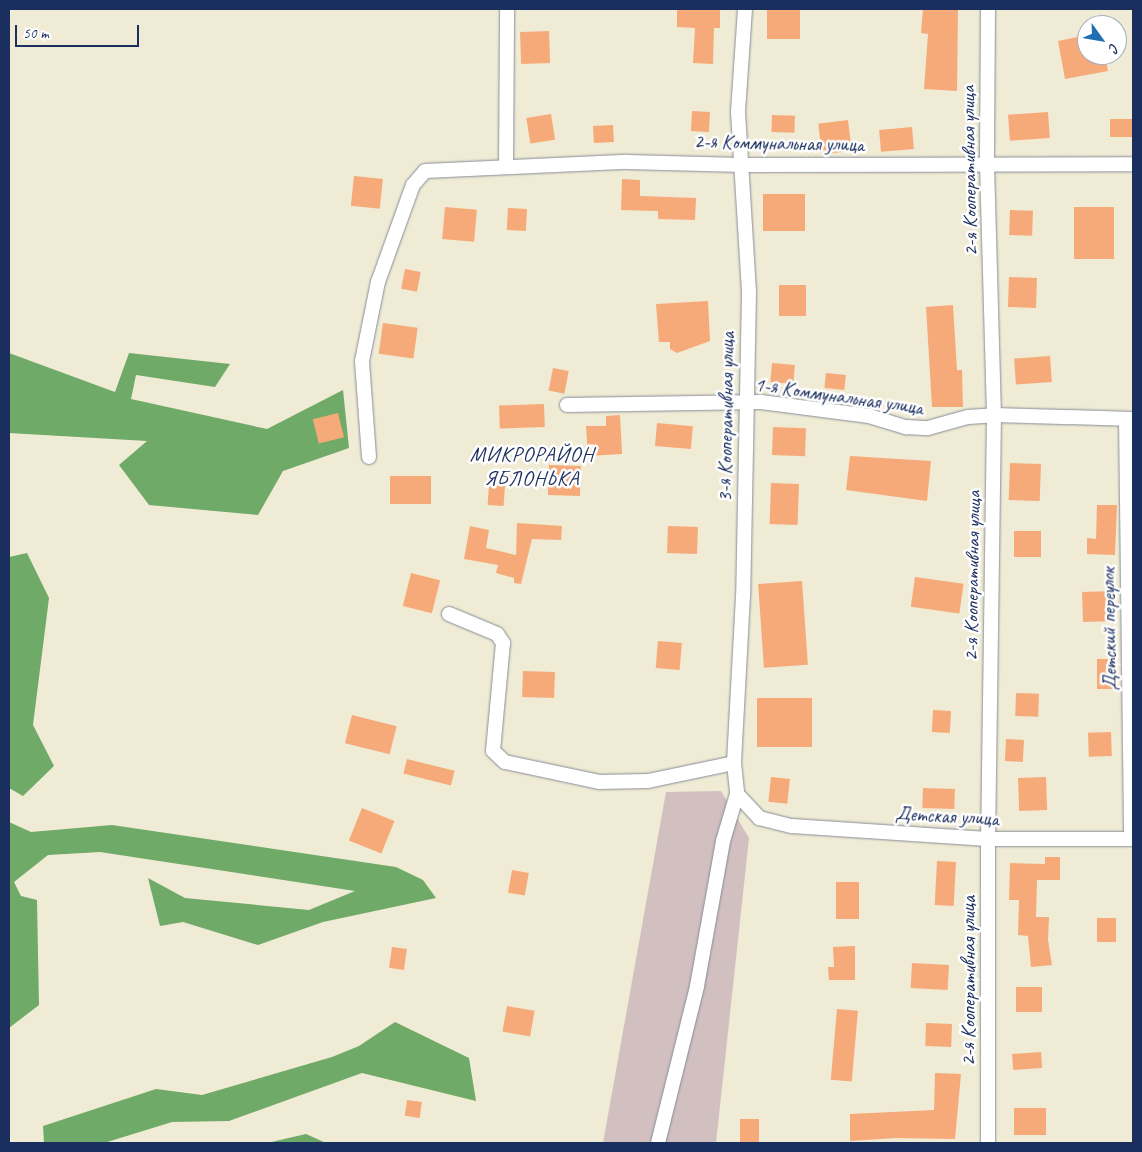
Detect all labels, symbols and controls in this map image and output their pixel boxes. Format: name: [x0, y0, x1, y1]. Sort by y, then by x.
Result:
scale bar: [18, 15, 141, 47]
north arrow: [1077, 15, 1127, 65]
text: 50 m: [23, 24, 49, 43]
text: С: [1105, 40, 1123, 55]
street label: 2-я Кооперативная улица: [955, 84, 983, 258]
street label: 2-я Коммунальная улица: [695, 130, 863, 156]
street label: 3-я Кооперативная улица: [712, 330, 740, 504]
street label: 1-я Коммунальная улица: [754, 372, 924, 420]
district label: МИКРОРАЙОН ЯБЛОНЬКА: [468, 441, 596, 491]
street label: 2-я Кооперативная улица: [958, 489, 986, 663]
street label: Детский переулок: [1096, 567, 1122, 691]
street label: Детская улица: [895, 801, 999, 831]
street label: 2-я Кооперативная улица: [956, 894, 980, 1068]

